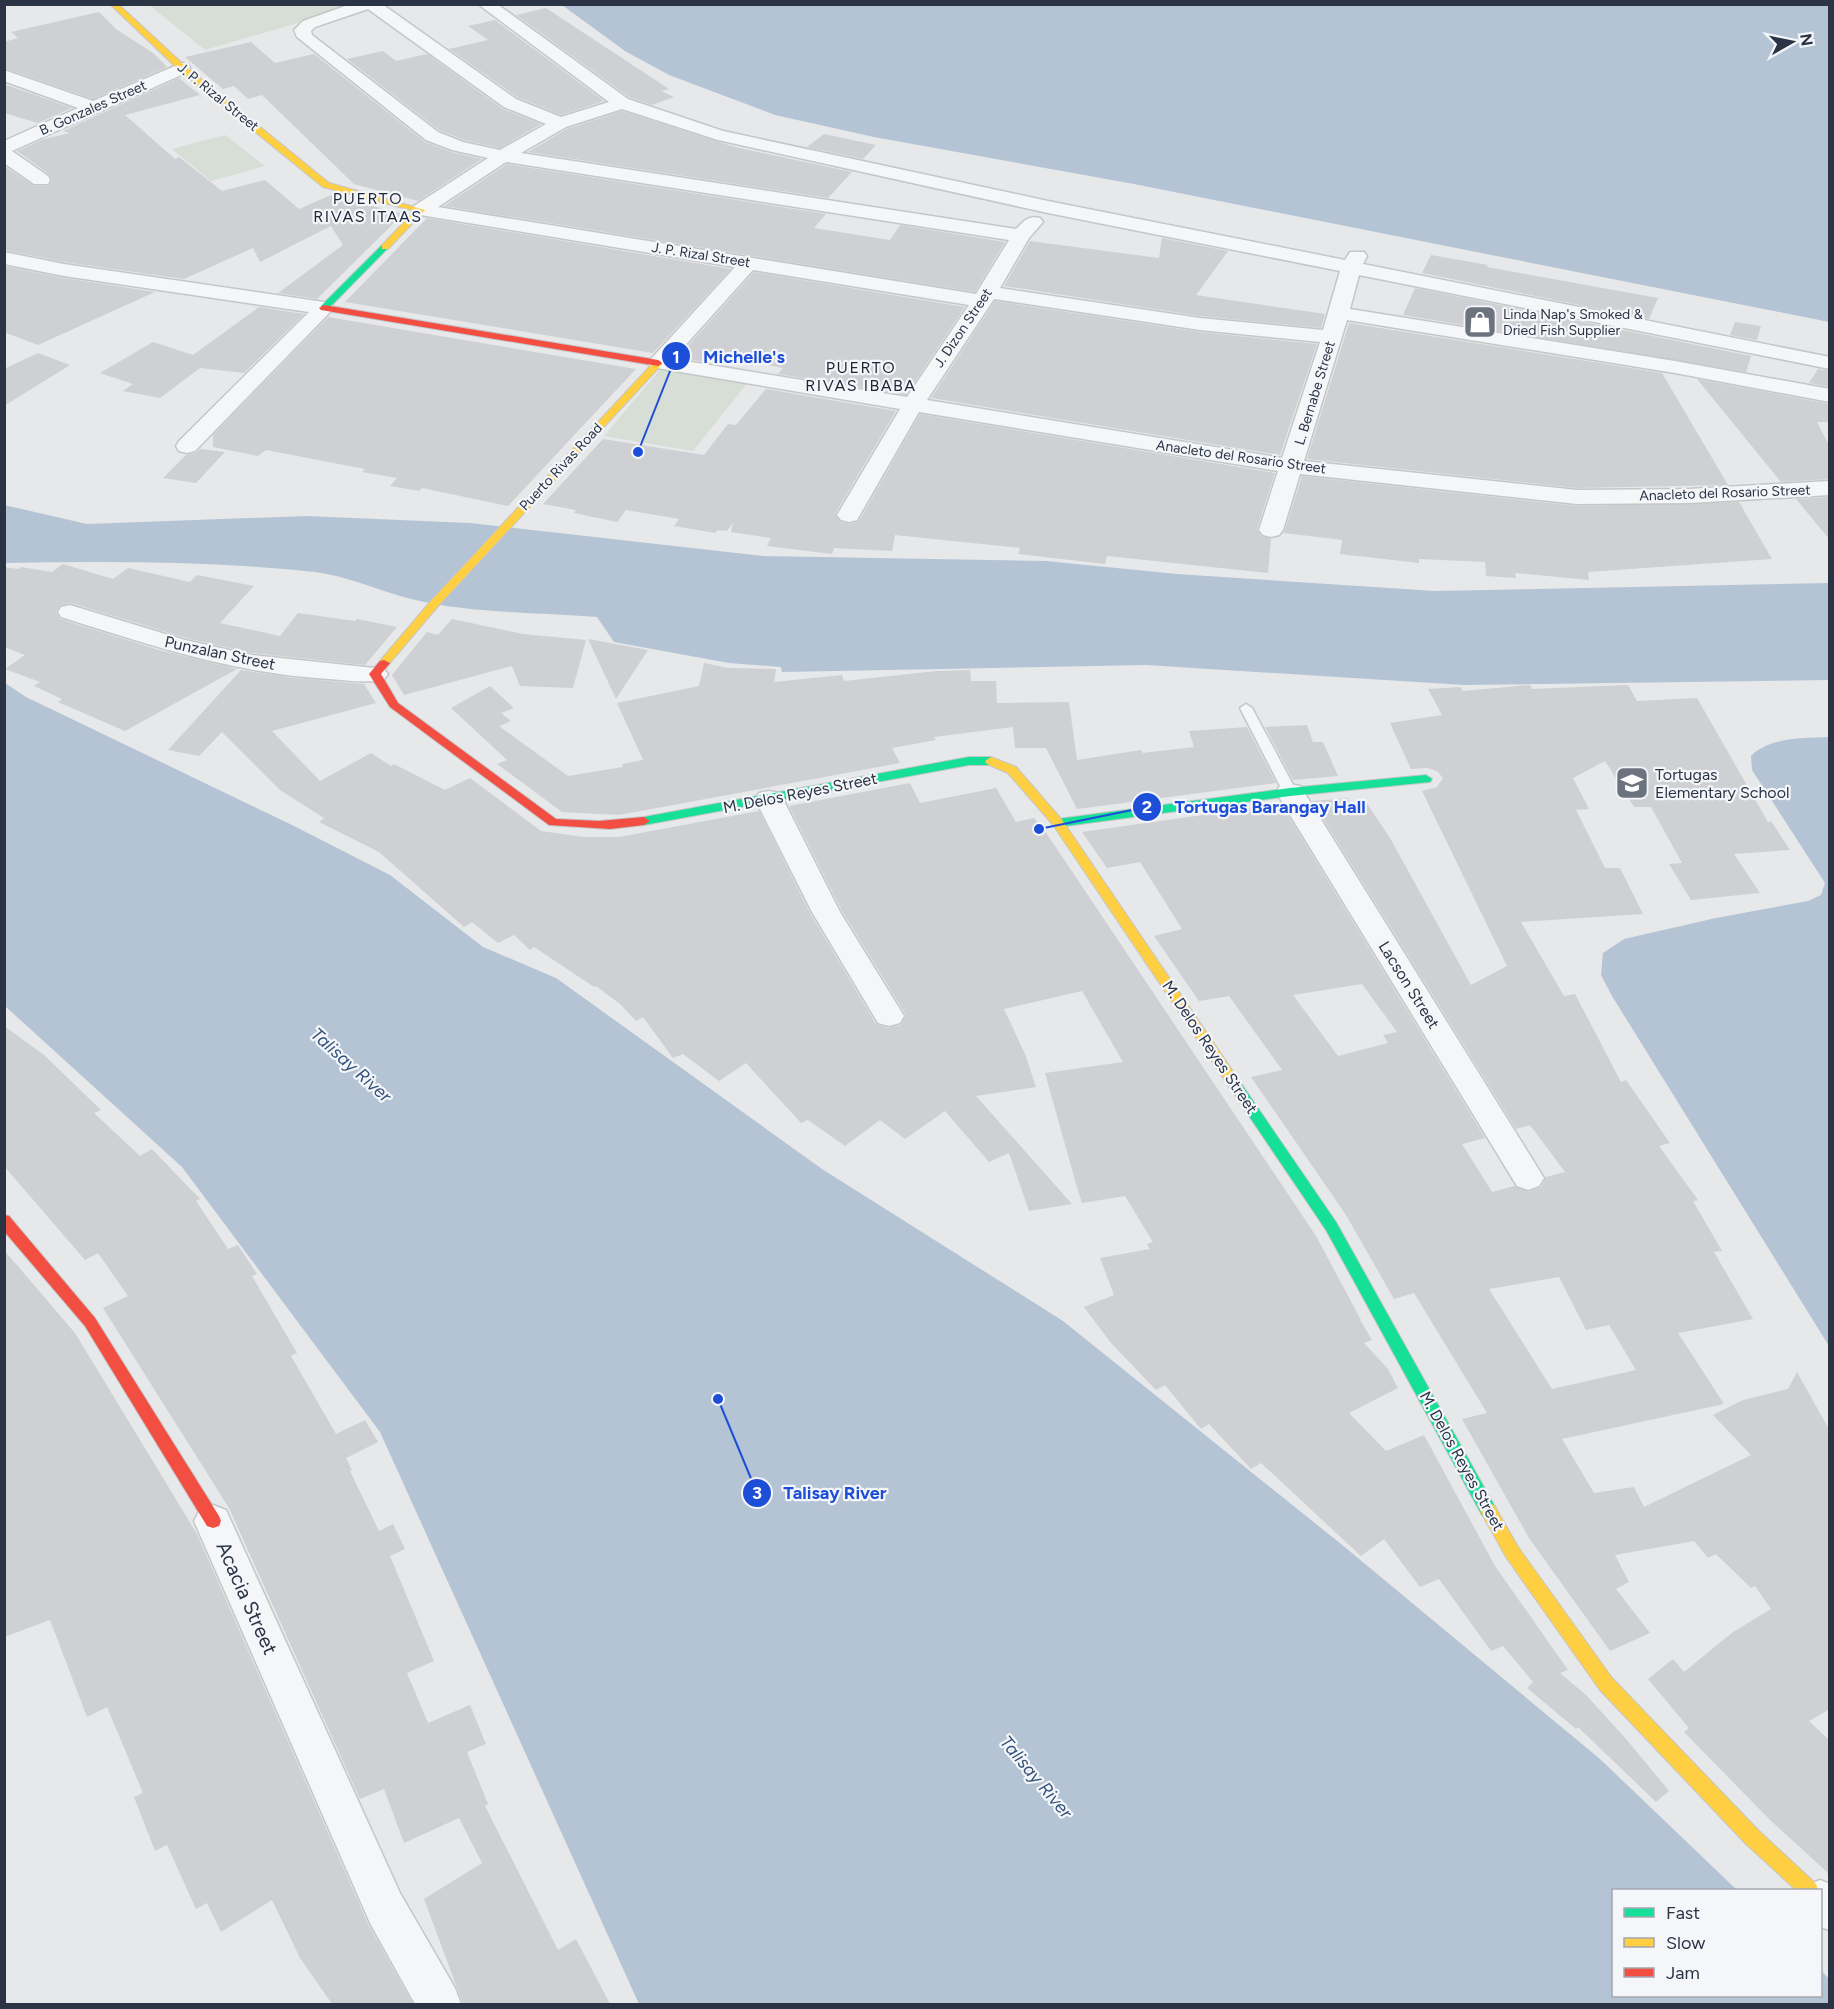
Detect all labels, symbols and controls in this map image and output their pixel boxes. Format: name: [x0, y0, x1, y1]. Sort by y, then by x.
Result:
north arrow: [1762, 12, 1822, 72]
text: N: [1796, 32, 1817, 47]
street label: J. P. Rizal Street: [174, 59, 262, 135]
street label: B. Gonzales Street: [37, 77, 149, 139]
district label: PUERTO RIVAS ITAAS: [313, 189, 423, 226]
street label: J. P. Rizal Street: [650, 239, 752, 271]
street label: J. Dizon Street: [930, 285, 996, 371]
shop icon: Linda Nap's Smoked & Dried Fish Supplier: [1462, 304, 1498, 340]
place label: Linda Nap's Smoked & Dried Fish Supplier: [1503, 306, 1643, 339]
callout: Michelle's: [661, 338, 797, 374]
street label: L. Bernabe Street: [1291, 339, 1339, 447]
text: 1: [672, 346, 680, 368]
text: Michelle's: [703, 346, 786, 368]
district label: PUERTO RIVAS IBABA: [805, 358, 917, 395]
street label: Puerto Rivas Road: [516, 420, 606, 514]
street label: Anacleto del Rosario Street: [1155, 437, 1327, 477]
street label: Anacleto del Rosario Street: [1639, 482, 1811, 504]
street label: Punzalan Street: [163, 632, 277, 674]
school or university icon: Tortugas Elementary School: [1614, 765, 1650, 801]
place label: Tortugas Elementary School: [1655, 765, 1789, 802]
street label: M. Delos Reyes Street: [721, 769, 879, 817]
callout: Tortugas Barangay Hall: [1132, 789, 1378, 825]
text: 2: [1142, 796, 1152, 818]
text: Tortugas Barangay Hall: [1174, 796, 1366, 818]
street label: Lacson Street: [1375, 938, 1443, 1032]
street label: M. Delos Reyes Street: [1158, 977, 1262, 1117]
water label: Talisay River: [306, 1023, 397, 1108]
street label: M. Delos Reyes Street: [1416, 1388, 1508, 1534]
callout: Talisay River: [742, 1475, 899, 1511]
text: 3: [752, 1482, 762, 1504]
text: Talisay River: [783, 1482, 887, 1504]
street label: Acacia Street: [211, 1538, 283, 1658]
water label: Talisay River: [995, 1731, 1077, 1823]
legend: [1612, 1889, 1822, 1997]
text: Fast: [1666, 1902, 1700, 1924]
text: Slow: [1666, 1932, 1705, 1954]
text: Jam: [1666, 1962, 1700, 1984]

